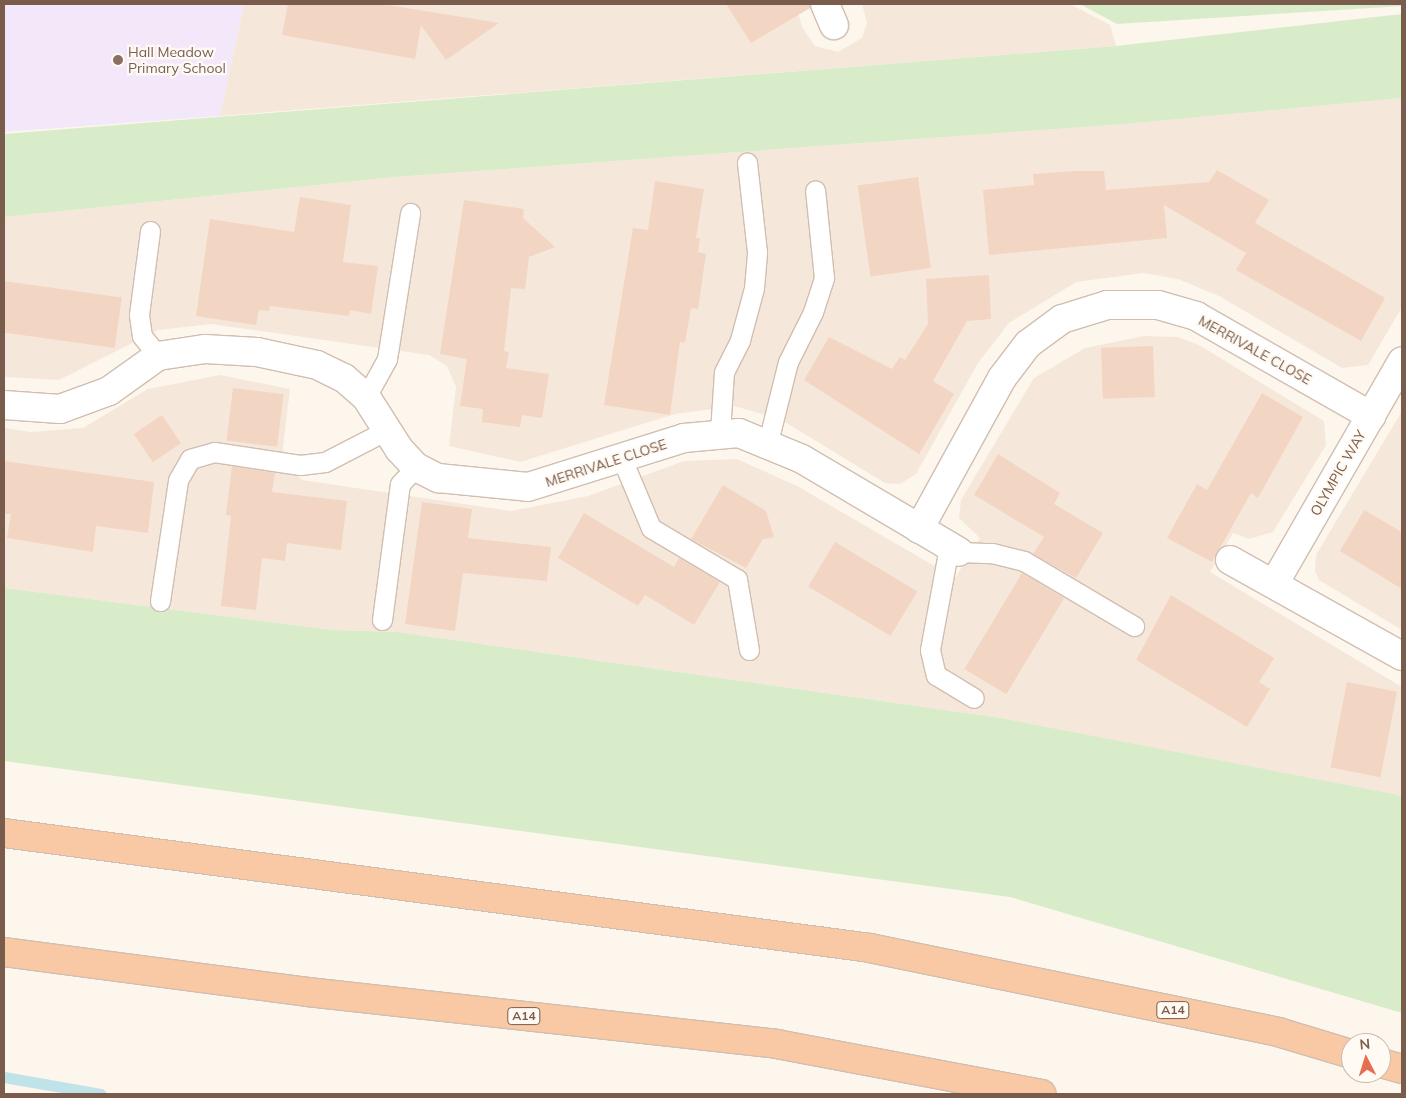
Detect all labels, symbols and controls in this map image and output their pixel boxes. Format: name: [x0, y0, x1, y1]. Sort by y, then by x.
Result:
place label: Hall Meadow Primary School: [128, 44, 226, 76]
marker: Hall Meadow Primary School: [112, 54, 124, 66]
street label: MERRIVALE CLOSE: [1196, 312, 1314, 388]
street label: OLYMPIC WAY: [1307, 427, 1369, 519]
street label: MERRIVALE CLOSE: [543, 435, 669, 491]
road number: A14: [1156, 1000, 1190, 1020]
road number: A14: [506, 1006, 542, 1026]
north arrow: [1341, 1033, 1391, 1083]
text: N: [1359, 1035, 1371, 1053]

